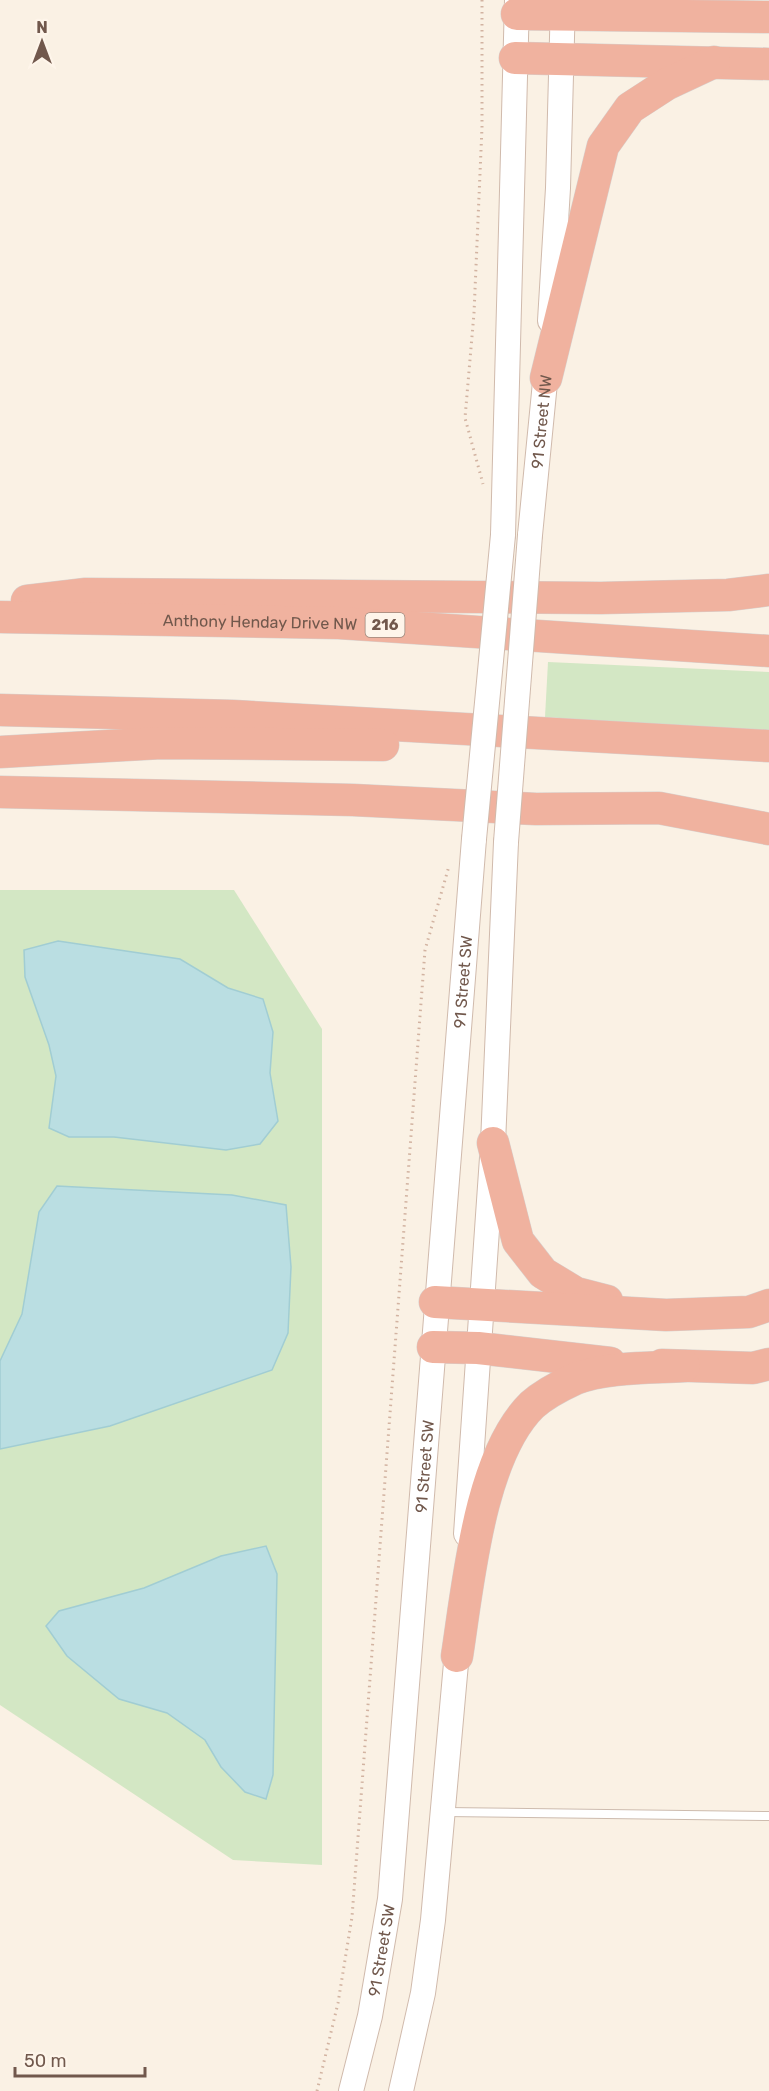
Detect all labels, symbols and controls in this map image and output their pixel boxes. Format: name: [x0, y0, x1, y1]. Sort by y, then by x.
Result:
north arrow: [12, 12, 72, 72]
text: N: [36, 18, 48, 37]
street label: 91 Street NW: [527, 373, 555, 469]
street label: Anthony Henday Drive NW: [163, 610, 358, 634]
road number: 216: [366, 613, 404, 637]
street label: 91 Street SW: [450, 935, 476, 1029]
street label: 91 Street SW: [411, 1419, 437, 1514]
street label: 91 Street SW: [364, 1903, 398, 1998]
scale bar: [15, 2040, 146, 2078]
text: 50 m: [24, 2050, 67, 2072]

